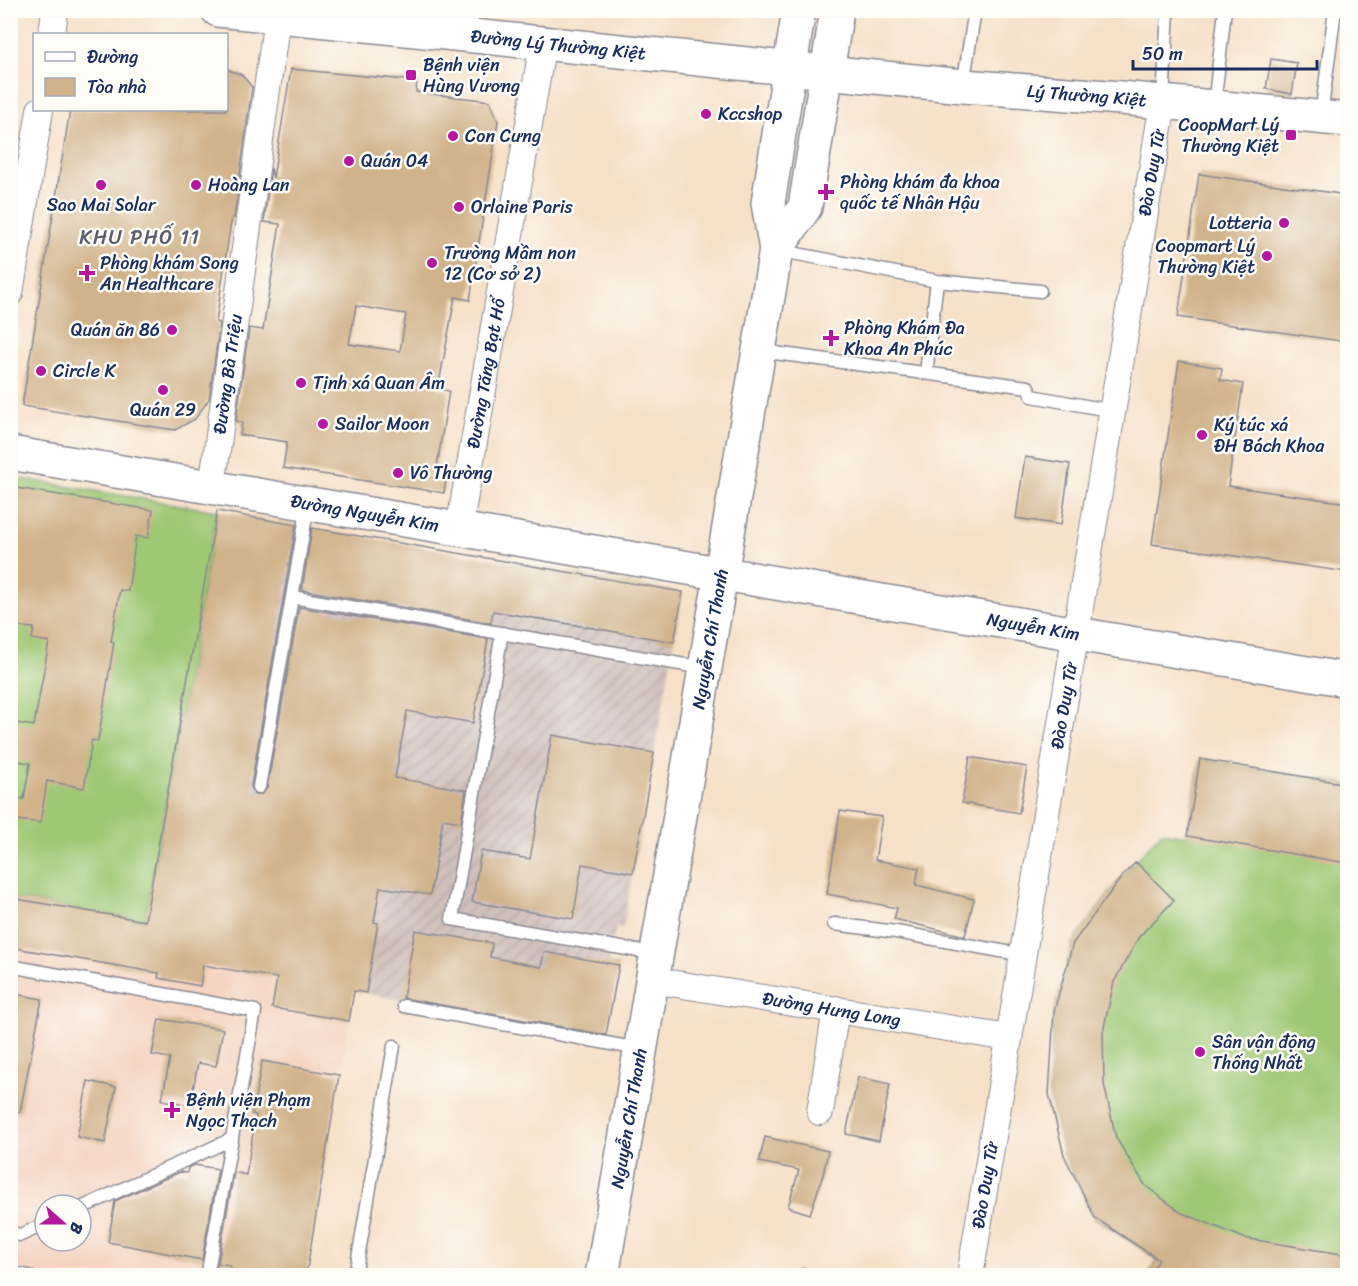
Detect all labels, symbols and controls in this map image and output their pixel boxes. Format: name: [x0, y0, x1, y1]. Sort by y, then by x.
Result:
street label: Đường Lý Thường Kiệt: [469, 20, 647, 70]
legend: [33, 33, 228, 111]
scale bar: [1133, 33, 1318, 71]
text: 50 m: [1142, 38, 1183, 70]
text: Đường: [87, 41, 138, 73]
place label: Bệnh viện Hùng Vương: [423, 49, 520, 102]
marker: Bệnh viện Hùng Vương: [404, 68, 418, 82]
text: Tòa nhà: [87, 71, 146, 103]
street label: Lý Thường Kiệt: [1026, 75, 1148, 116]
place label: Kccshop: [718, 98, 783, 130]
marker: Kccshop: [699, 107, 713, 121]
place label: CoopMart Lý Thường Kiệt: [1179, 109, 1280, 162]
place label: Con Cưng: [465, 120, 541, 152]
street label: Đào Duy Từ: [1129, 125, 1175, 218]
marker: CoopMart Lý Thường Kiệt: [1284, 128, 1298, 142]
marker: Con Cưng: [446, 129, 460, 143]
place label: Quán 04: [361, 145, 428, 177]
marker: Quán 04: [342, 154, 356, 168]
place label: Phòng khám đa khoa quốc tế Nhân Hậu: [840, 166, 1000, 219]
place label: Hoàng Lan: [208, 169, 290, 201]
marker: Sao Mai Solar: [94, 178, 108, 192]
marker: Hoàng Lan: [189, 178, 203, 192]
marker: Phòng khám đa khoa quốc tế Nhân Hậu: [817, 183, 835, 201]
place label: Sao Mai Solar: [47, 189, 157, 221]
place label: Orlaine Paris: [471, 191, 574, 223]
marker: Orlaine Paris: [452, 200, 466, 214]
place label: Lotteria: [1209, 207, 1272, 239]
marker: Lotteria: [1277, 216, 1291, 230]
district label: KHU PHỐ 11: [79, 220, 201, 255]
place label: Coopmart Lý Thường Kiệt: [1156, 230, 1256, 283]
place label: Trường Mầm non 12 (Cơ sở 2): [444, 237, 576, 290]
place label: Phòng khám Song An Healthcare: [99, 247, 239, 300]
marker: Coopmart Lý Thường Kiệt: [1260, 249, 1274, 263]
marker: Trường Mầm non 12 (Cơ sở 2): [425, 256, 439, 270]
marker: Phòng khám Song An Healthcare: [78, 264, 96, 282]
street label: Đường Tăng Bạt Hổ: [457, 293, 515, 451]
street label: Đường Bà Triệu: [203, 312, 252, 436]
place label: Phòng Khám Đa Khoa An Phúc: [844, 312, 965, 365]
place label: Quán ăn 86: [71, 314, 160, 346]
marker: Quán ăn 86: [165, 323, 179, 337]
marker: Phòng Khám Đa Khoa An Phúc: [822, 329, 840, 347]
place label: Circle K: [53, 355, 117, 387]
marker: Circle K: [34, 364, 48, 378]
place label: Tịnh xá Quan Âm: [313, 367, 445, 399]
marker: Tịnh xá Quan Âm: [294, 376, 308, 390]
marker: Quán 29: [156, 383, 170, 397]
place label: Quán 29: [130, 394, 196, 426]
place label: Sailor Moon: [335, 408, 429, 440]
place label: Ký túc xá ĐH Bách Khoa: [1214, 409, 1325, 462]
marker: Sailor Moon: [316, 417, 330, 431]
marker: Ký túc xá ĐH Bách Khoa: [1195, 428, 1209, 442]
place label: Vô Thường: [410, 457, 493, 489]
marker: Vô Thường: [391, 466, 405, 480]
street label: Đường Nguyễn Kim: [288, 485, 442, 542]
street label: Nguyễn Chí Thanh: [682, 567, 738, 712]
street label: Nguyễn Kim: [984, 603, 1083, 650]
street label: Đào Duy Từ: [1041, 658, 1087, 751]
street label: Đường Hưng Long: [760, 982, 903, 1036]
place label: Sân vận động Thống Nhất: [1212, 1026, 1316, 1079]
marker: Sân vận động Thống Nhất: [1193, 1045, 1207, 1059]
street label: Nguyễn Chí Thanh: [601, 1046, 656, 1191]
place label: Bệnh viện Phạm Ngọc Thạch: [186, 1084, 311, 1137]
marker: Bệnh viện Phạm Ngọc Thạch: [163, 1101, 181, 1119]
street label: Đào Duy Từ: [962, 1138, 1008, 1231]
north arrow: [33, 1193, 93, 1253]
text: B: [61, 1218, 92, 1239]

